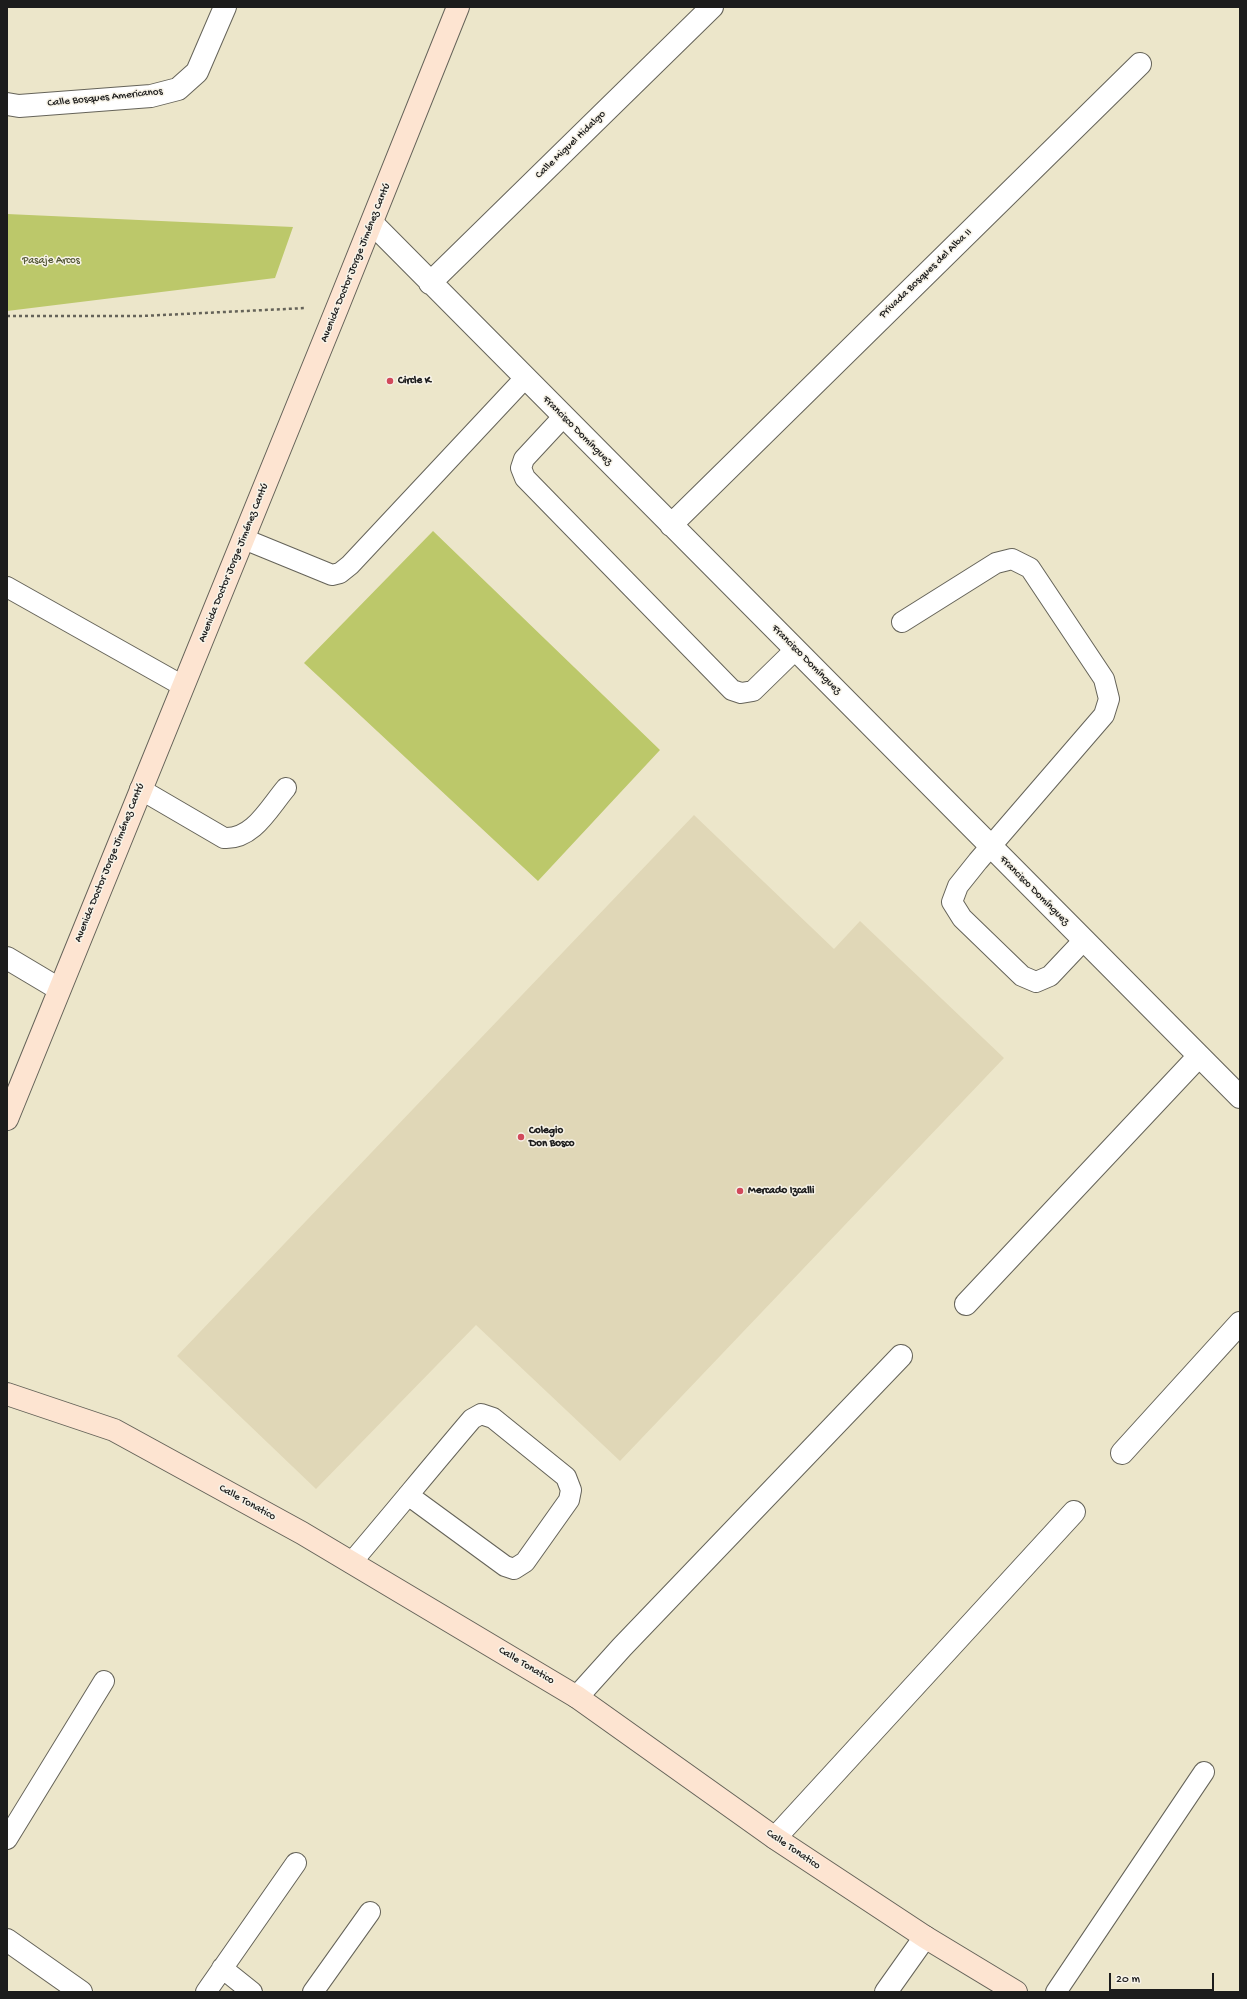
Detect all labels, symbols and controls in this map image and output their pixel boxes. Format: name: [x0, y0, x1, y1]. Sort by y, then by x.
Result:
street label: Calle Bosques Americanos: [47, 85, 163, 111]
street label: Calle Miguel Hidalgo: [533, 108, 609, 182]
street label: Avenida Doctor Jorge Jiménez Cantú: [318, 182, 394, 344]
street label: Privada Bosques del Alba II: [877, 226, 975, 322]
park label: Pasaje Arcos: [22, 254, 80, 268]
place label: Circle K: [398, 374, 431, 388]
marker: Circle K: [385, 376, 395, 386]
street label: Francisco Domínguez: [539, 393, 615, 469]
street label: Avenida Doctor Jorge Jiménez Cantú: [196, 482, 272, 644]
street label: Francisco Domínguez: [768, 622, 844, 698]
street label: Avenida Doctor Jorge Jiménez Cantú: [72, 782, 148, 944]
street label: Francisco Domínguez: [996, 853, 1072, 929]
place label: Colegio Don Bosco: [529, 1124, 575, 1150]
marker: Colegio Don Bosco: [516, 1132, 526, 1142]
place label: Mercado Izcalli: [748, 1184, 814, 1198]
marker: Mercado Izcalli: [735, 1186, 745, 1196]
street label: Calle Tonatico: [216, 1482, 278, 1524]
street label: Calle Tonatico: [496, 1644, 556, 1688]
street label: Calle Tonatico: [763, 1827, 823, 1873]
scale bar: [1111, 1965, 1216, 1991]
text: 20 m: [1116, 1973, 1140, 1987]

